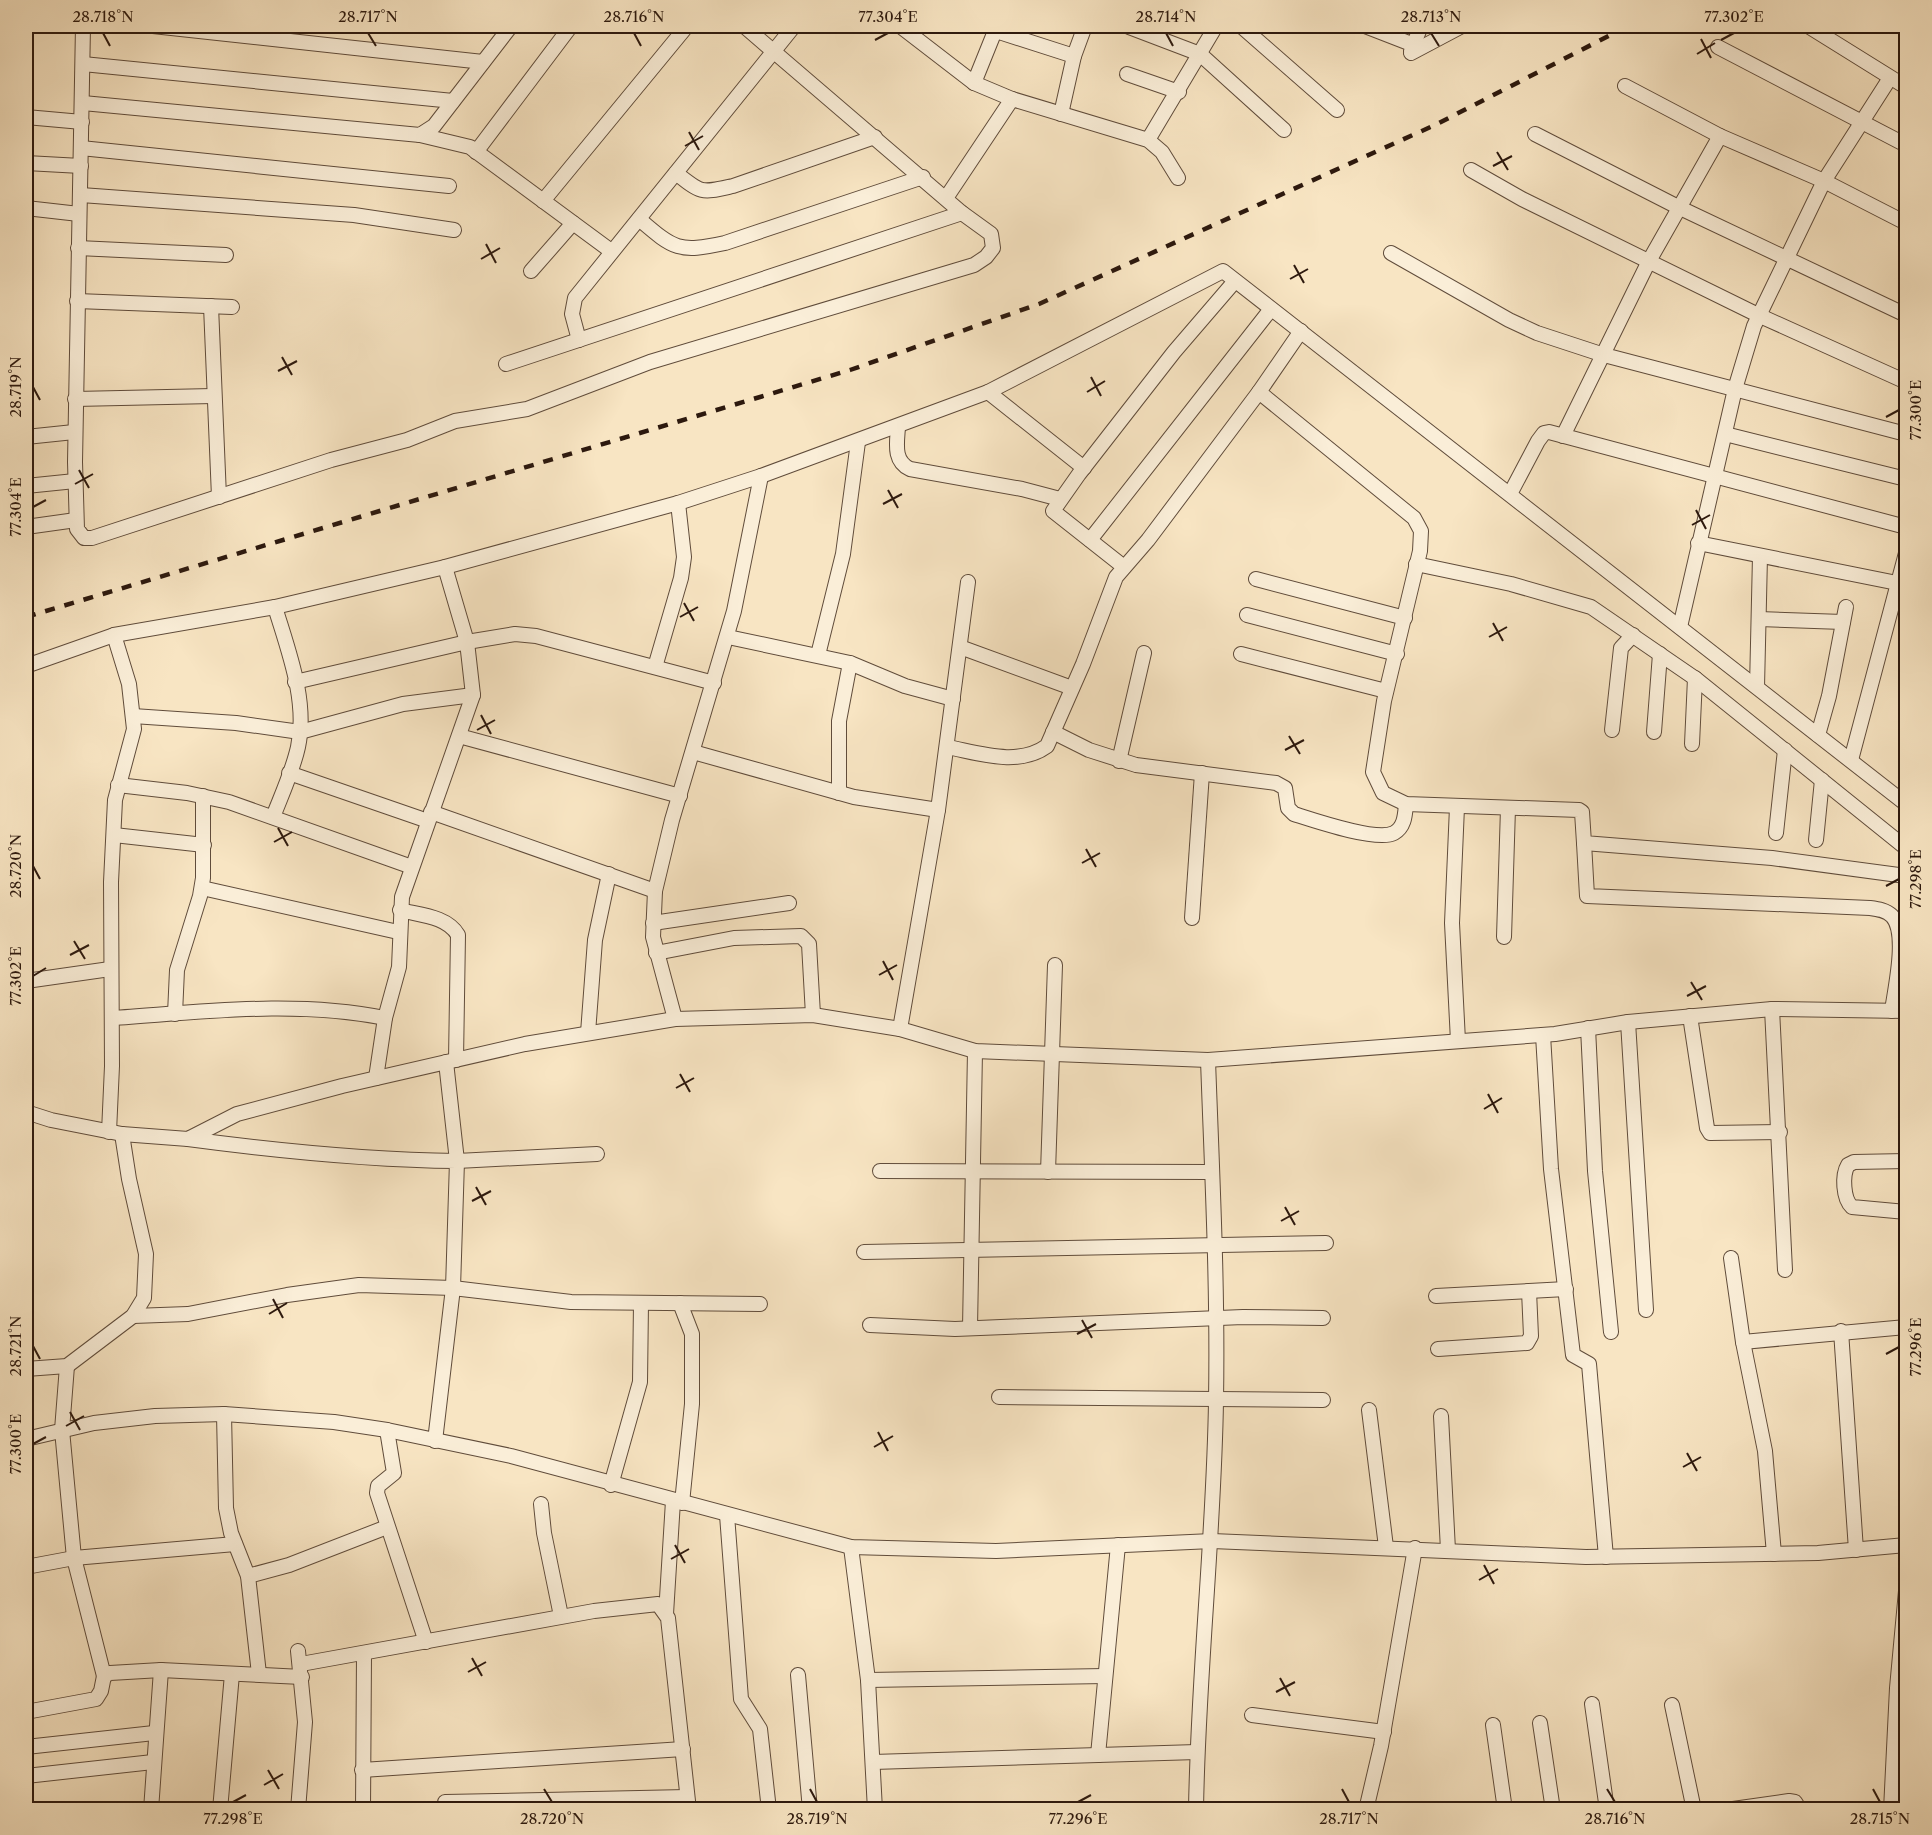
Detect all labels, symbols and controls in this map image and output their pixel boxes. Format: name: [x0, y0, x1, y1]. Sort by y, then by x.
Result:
text: 28.718°N: [72, 7, 134, 26]
text: 28.717°N: [338, 7, 398, 26]
text: 28.716°N: [604, 7, 664, 26]
text: 77.304°E: [858, 7, 918, 26]
text: 28.714°N: [1136, 7, 1196, 26]
text: 28.713°N: [1401, 7, 1461, 26]
text: 77.302°E: [1704, 7, 1764, 26]
text: 28.719°N: [6, 356, 25, 418]
text: 77.300°E: [1906, 380, 1925, 440]
text: 77.304°E: [6, 477, 25, 537]
text: 28.720°N: [6, 834, 25, 898]
text: 77.298°E: [1906, 849, 1925, 909]
text: 77.302°E: [6, 946, 25, 1006]
text: 28.721°N: [6, 1316, 25, 1376]
text: 77.296°E: [1906, 1317, 1925, 1377]
text: 77.300°E: [6, 1414, 25, 1474]
text: 77.298°E: [203, 1809, 263, 1828]
text: 28.720°N: [520, 1809, 584, 1828]
text: 28.719°N: [786, 1809, 848, 1828]
text: 77.296°E: [1048, 1809, 1108, 1828]
text: 28.717°N: [1319, 1809, 1379, 1828]
text: 28.716°N: [1585, 1809, 1645, 1828]
text: 28.715°N: [1850, 1809, 1910, 1828]

